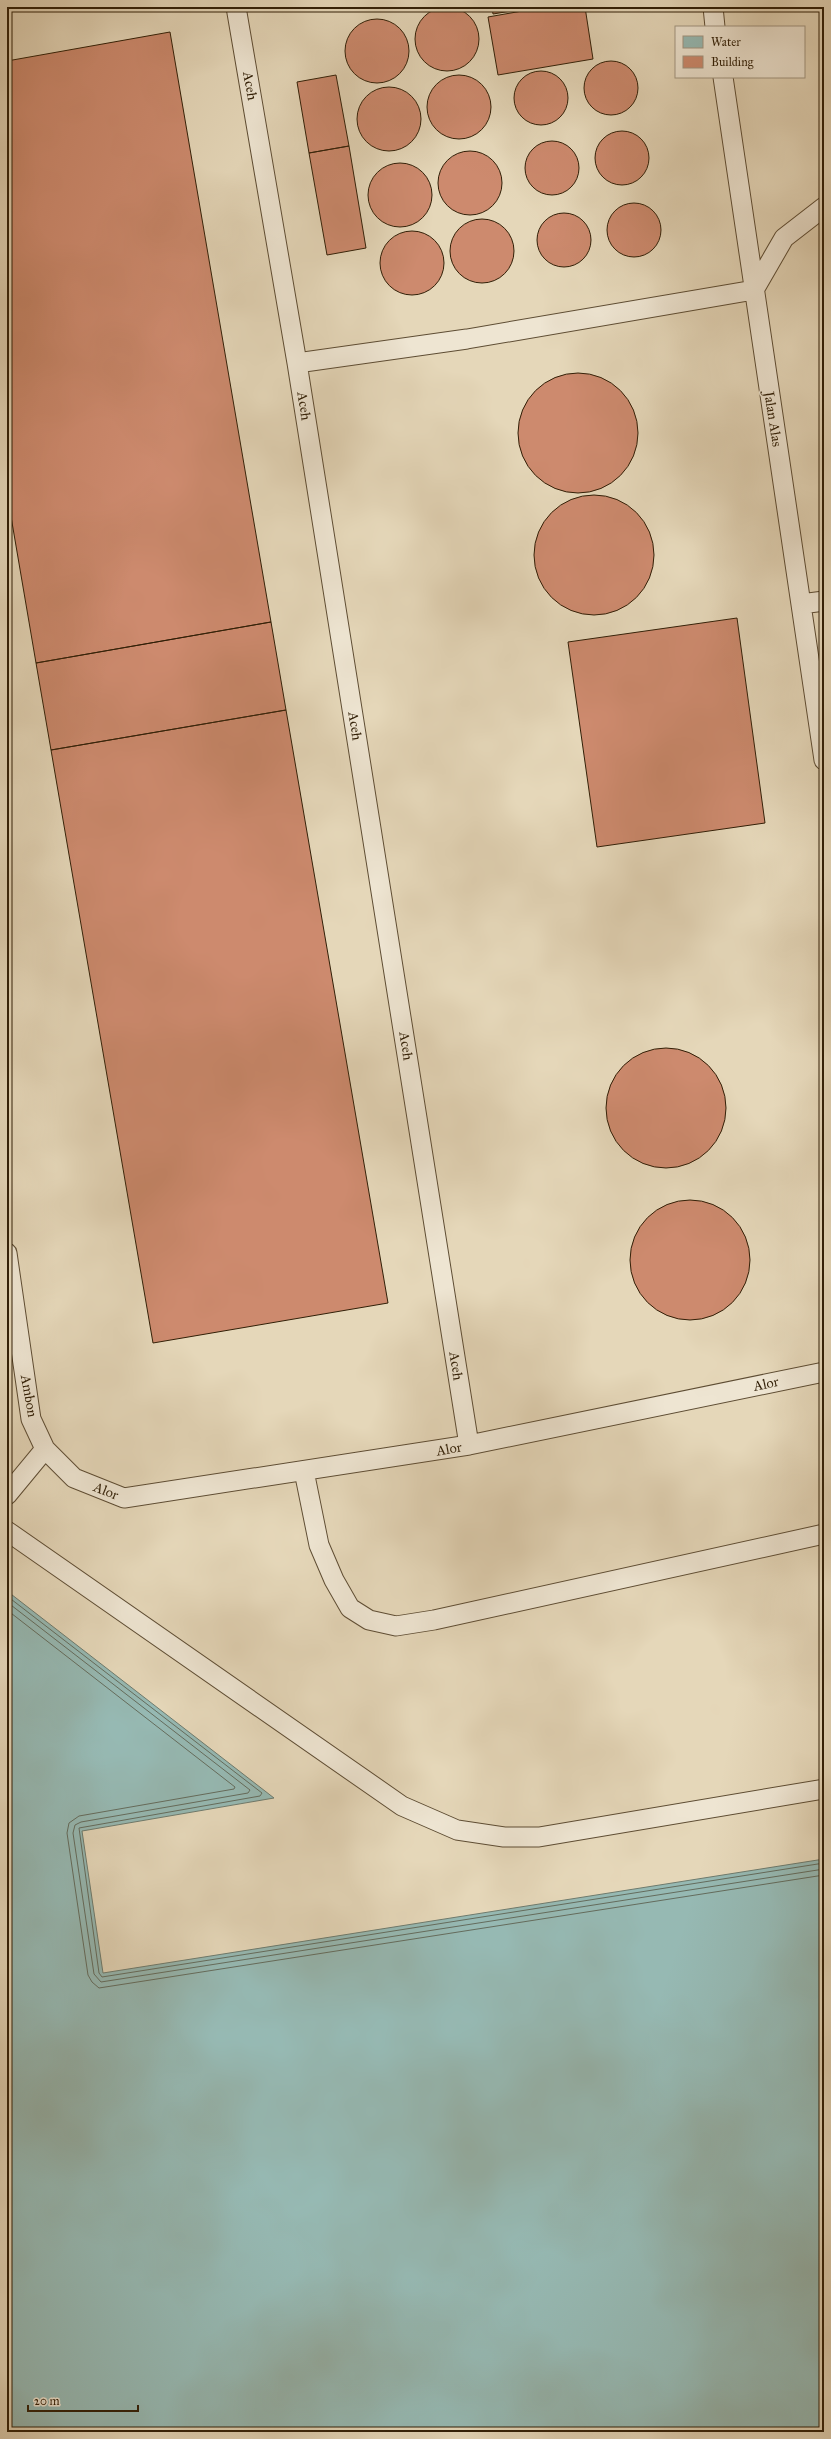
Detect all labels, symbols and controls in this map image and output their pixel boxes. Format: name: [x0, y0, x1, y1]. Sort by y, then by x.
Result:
legend: [675, 26, 805, 78]
text: Water: [711, 35, 741, 49]
text: Building: [711, 55, 754, 70]
street label: Aceh: [239, 69, 261, 102]
street label: Jalan Alas: [759, 388, 786, 448]
street label: Aceh: [293, 389, 315, 422]
street label: Aceh: [344, 709, 366, 742]
street label: Aceh: [395, 1029, 417, 1062]
street label: Aceh: [445, 1349, 467, 1382]
street label: Ambon: [17, 1373, 41, 1419]
street label: Alor: [751, 1373, 781, 1395]
street label: Alor: [434, 1438, 464, 1460]
street label: Alor: [90, 1478, 122, 1504]
scale bar: [28, 2387, 138, 2413]
text: 20 m: [34, 2394, 60, 2408]

